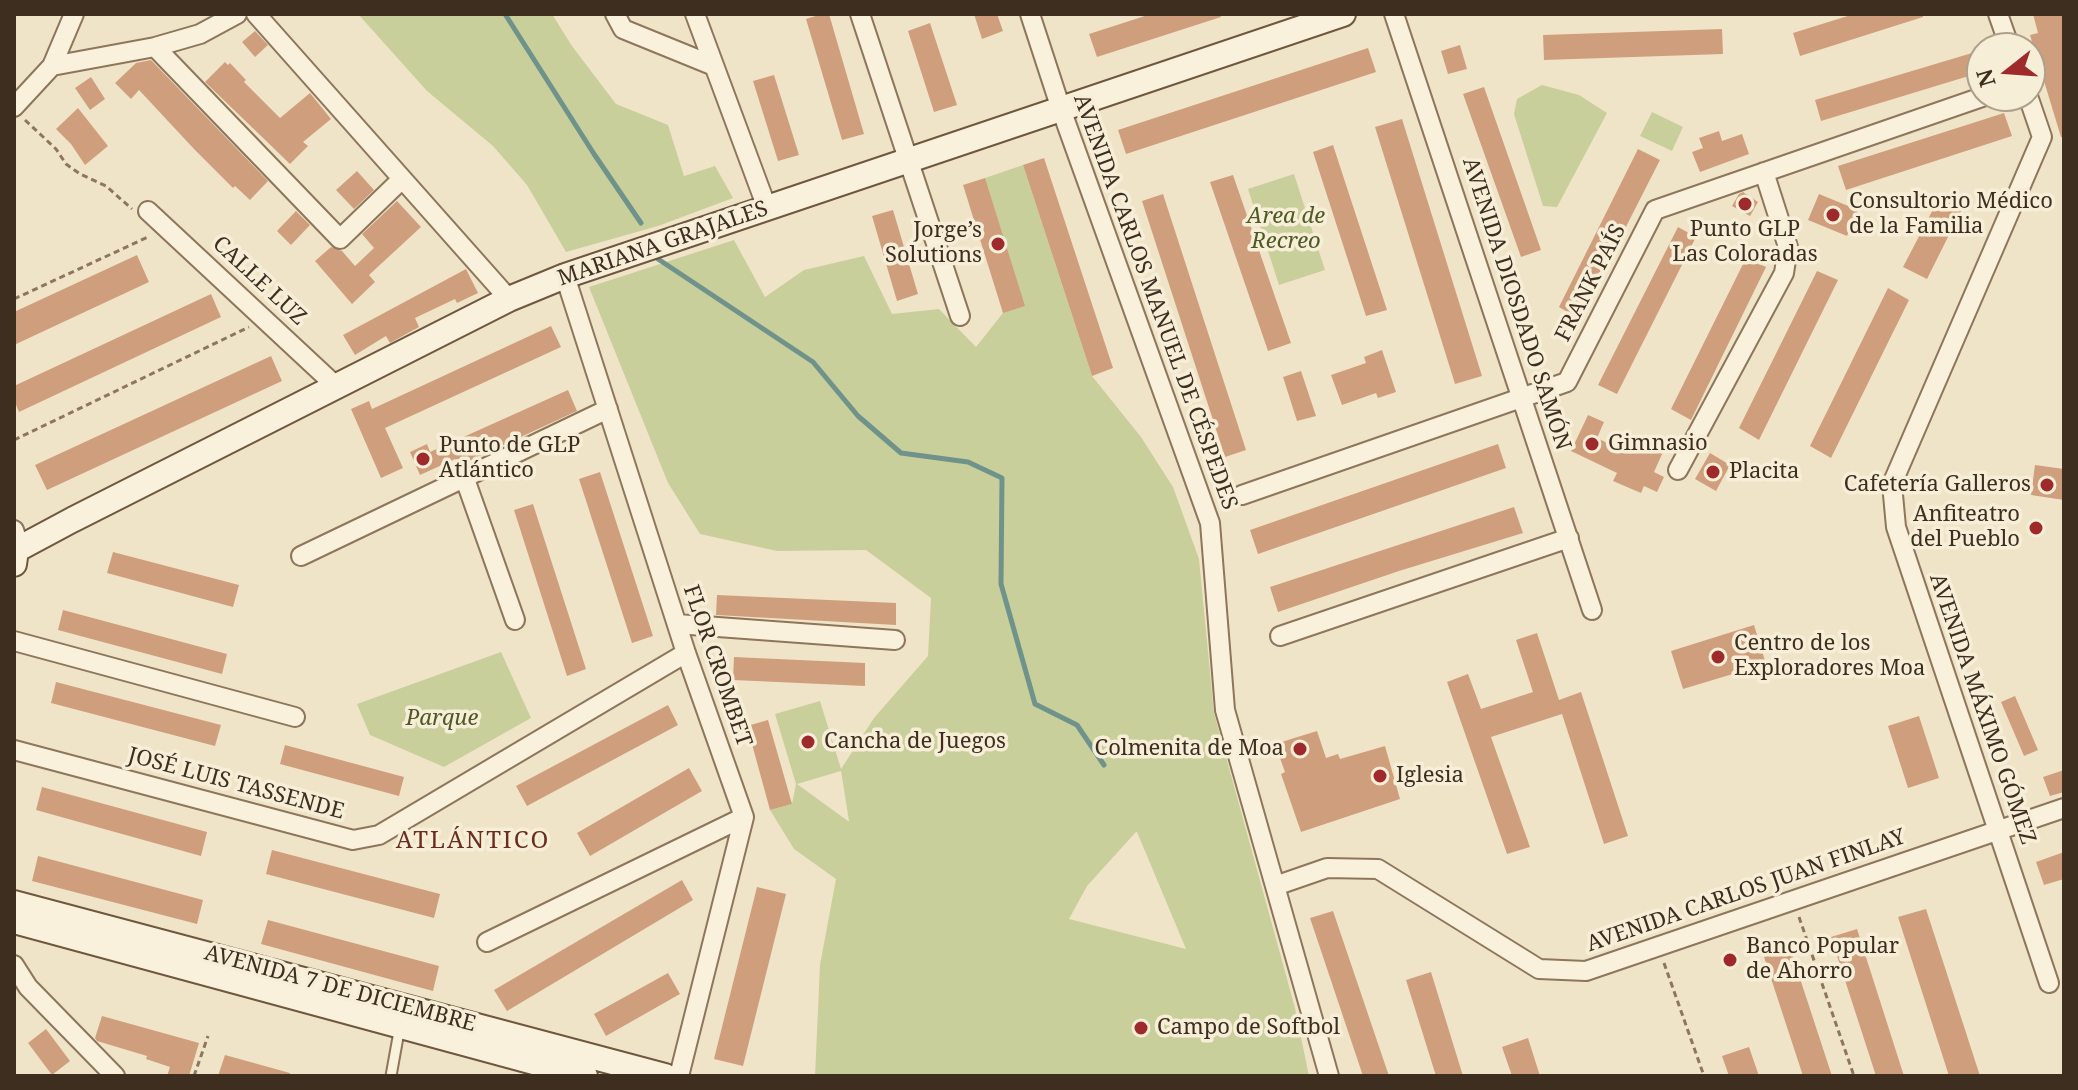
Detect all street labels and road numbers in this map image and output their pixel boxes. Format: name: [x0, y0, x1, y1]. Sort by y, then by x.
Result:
street label: AVENIDA CARLOS MANUEL DE CÉSPEDES: [1067, 91, 1243, 513]
street label: AVENIDA DIOSDADO SAMÓN: [1456, 154, 1576, 454]
street label: MARIANA GRAJALES: [554, 196, 772, 292]
street label: FRANK PAÍS: [1550, 220, 1632, 346]
street label: CALLE LUZ: [207, 231, 311, 331]
street label: AVENIDA MÁXIMO GÓMEZ: [1923, 570, 2041, 848]
street label: FLOR CROMBET: [677, 582, 757, 750]
street label: JOSÉ LUIS TASSENDE: [125, 742, 347, 826]
street label: AVENIDA CARLOS JUAN FINLAY: [1583, 824, 1909, 958]
street label: AVENIDA 7 DE DICIEMBRE: [201, 940, 479, 1038]

